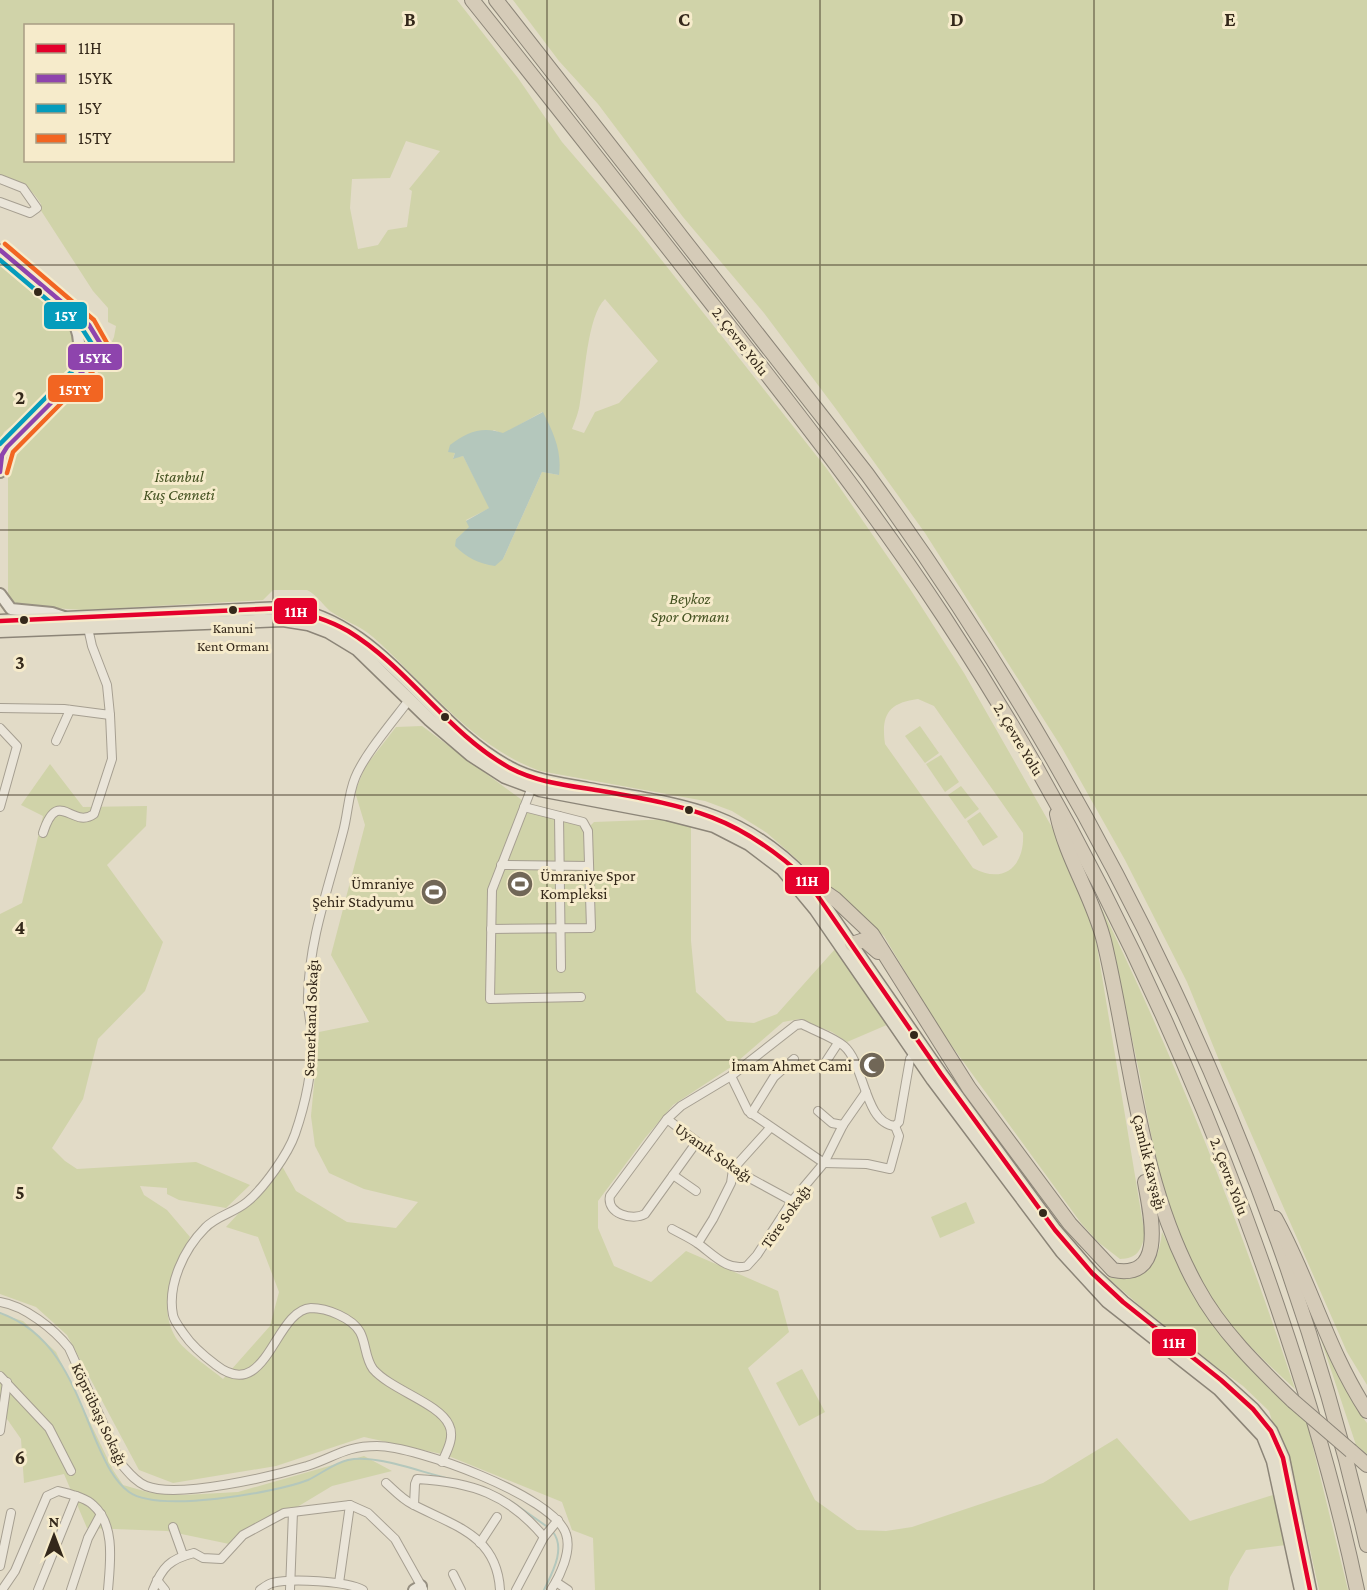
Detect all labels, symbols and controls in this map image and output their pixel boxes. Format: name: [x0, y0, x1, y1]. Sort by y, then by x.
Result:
text: B: [404, 8, 416, 30]
text: C: [678, 8, 690, 30]
text: D: [950, 8, 964, 30]
text: E: [1224, 8, 1236, 30]
legend: [24, 24, 234, 162]
text: 11H: [78, 38, 102, 58]
text: 15YK: [78, 68, 113, 88]
text: 15Y: [78, 98, 102, 118]
text: 15TY: [78, 128, 112, 148]
unlabelled marker: [32, 286, 44, 298]
line badge: 15Y: [43, 301, 88, 330]
street label: 2. Çevre Yolu: [708, 304, 773, 380]
text: 15Y: [55, 307, 78, 324]
line badge: 15YK: [67, 343, 123, 371]
text: 15YK: [79, 349, 112, 366]
line badge: 15TY: [47, 374, 104, 403]
text: 15TY: [59, 381, 92, 398]
text: 2: [15, 386, 25, 408]
park label: İstanbul Kuş Cenneti: [143, 468, 215, 504]
park label: Beykoz Spor Ormanı: [651, 590, 729, 626]
line badge: 11H: [273, 597, 318, 625]
text: 11H: [285, 603, 308, 620]
marker: Kanuni Kent Ormanı: [227, 604, 239, 616]
unlabelled marker: [18, 614, 30, 626]
place label: Kanuni Kent Ormanı: [197, 620, 269, 654]
text: 3: [15, 651, 25, 673]
street label: 2. Çevre Yolu: [989, 700, 1047, 779]
unlabelled marker: [439, 711, 451, 723]
unlabelled marker: [683, 804, 695, 816]
line badge: 11H: [784, 866, 830, 895]
place label: Ümraniye Spor Kompleksi: [540, 867, 636, 903]
sports icon: Ümraniye Spor Kompleksi: [505, 869, 535, 899]
text: 11H: [796, 872, 819, 889]
place label: Ümraniye Şehir Stadyumu: [312, 875, 415, 911]
sports icon: Ümraniye Şehir Stadyumu: [419, 877, 449, 907]
text: 4: [15, 916, 26, 938]
street label: Semerkand Sokağı: [300, 959, 322, 1077]
unlabelled marker: [908, 1029, 920, 1041]
mosque icon: İmam Ahmet Cami: [857, 1050, 887, 1080]
place label: İmam Ahmet Cami: [731, 1057, 852, 1074]
street label: Çamlık Kavşağı: [1128, 1113, 1170, 1212]
street label: Uyanık Sokağı: [671, 1119, 756, 1186]
street label: 2. Çevre Yolu: [1206, 1135, 1252, 1218]
text: 5: [15, 1181, 25, 1203]
street label: Töre Sokağı: [757, 1181, 814, 1252]
unlabelled marker: [1037, 1207, 1049, 1219]
line badge: 11H: [1151, 1328, 1197, 1357]
text: 11H: [1163, 1334, 1186, 1351]
street label: Köprübaşı Sokağı: [68, 1360, 131, 1468]
text: 6: [15, 1446, 25, 1468]
north arrow: [24, 1506, 84, 1566]
text: N: [49, 1513, 60, 1530]

